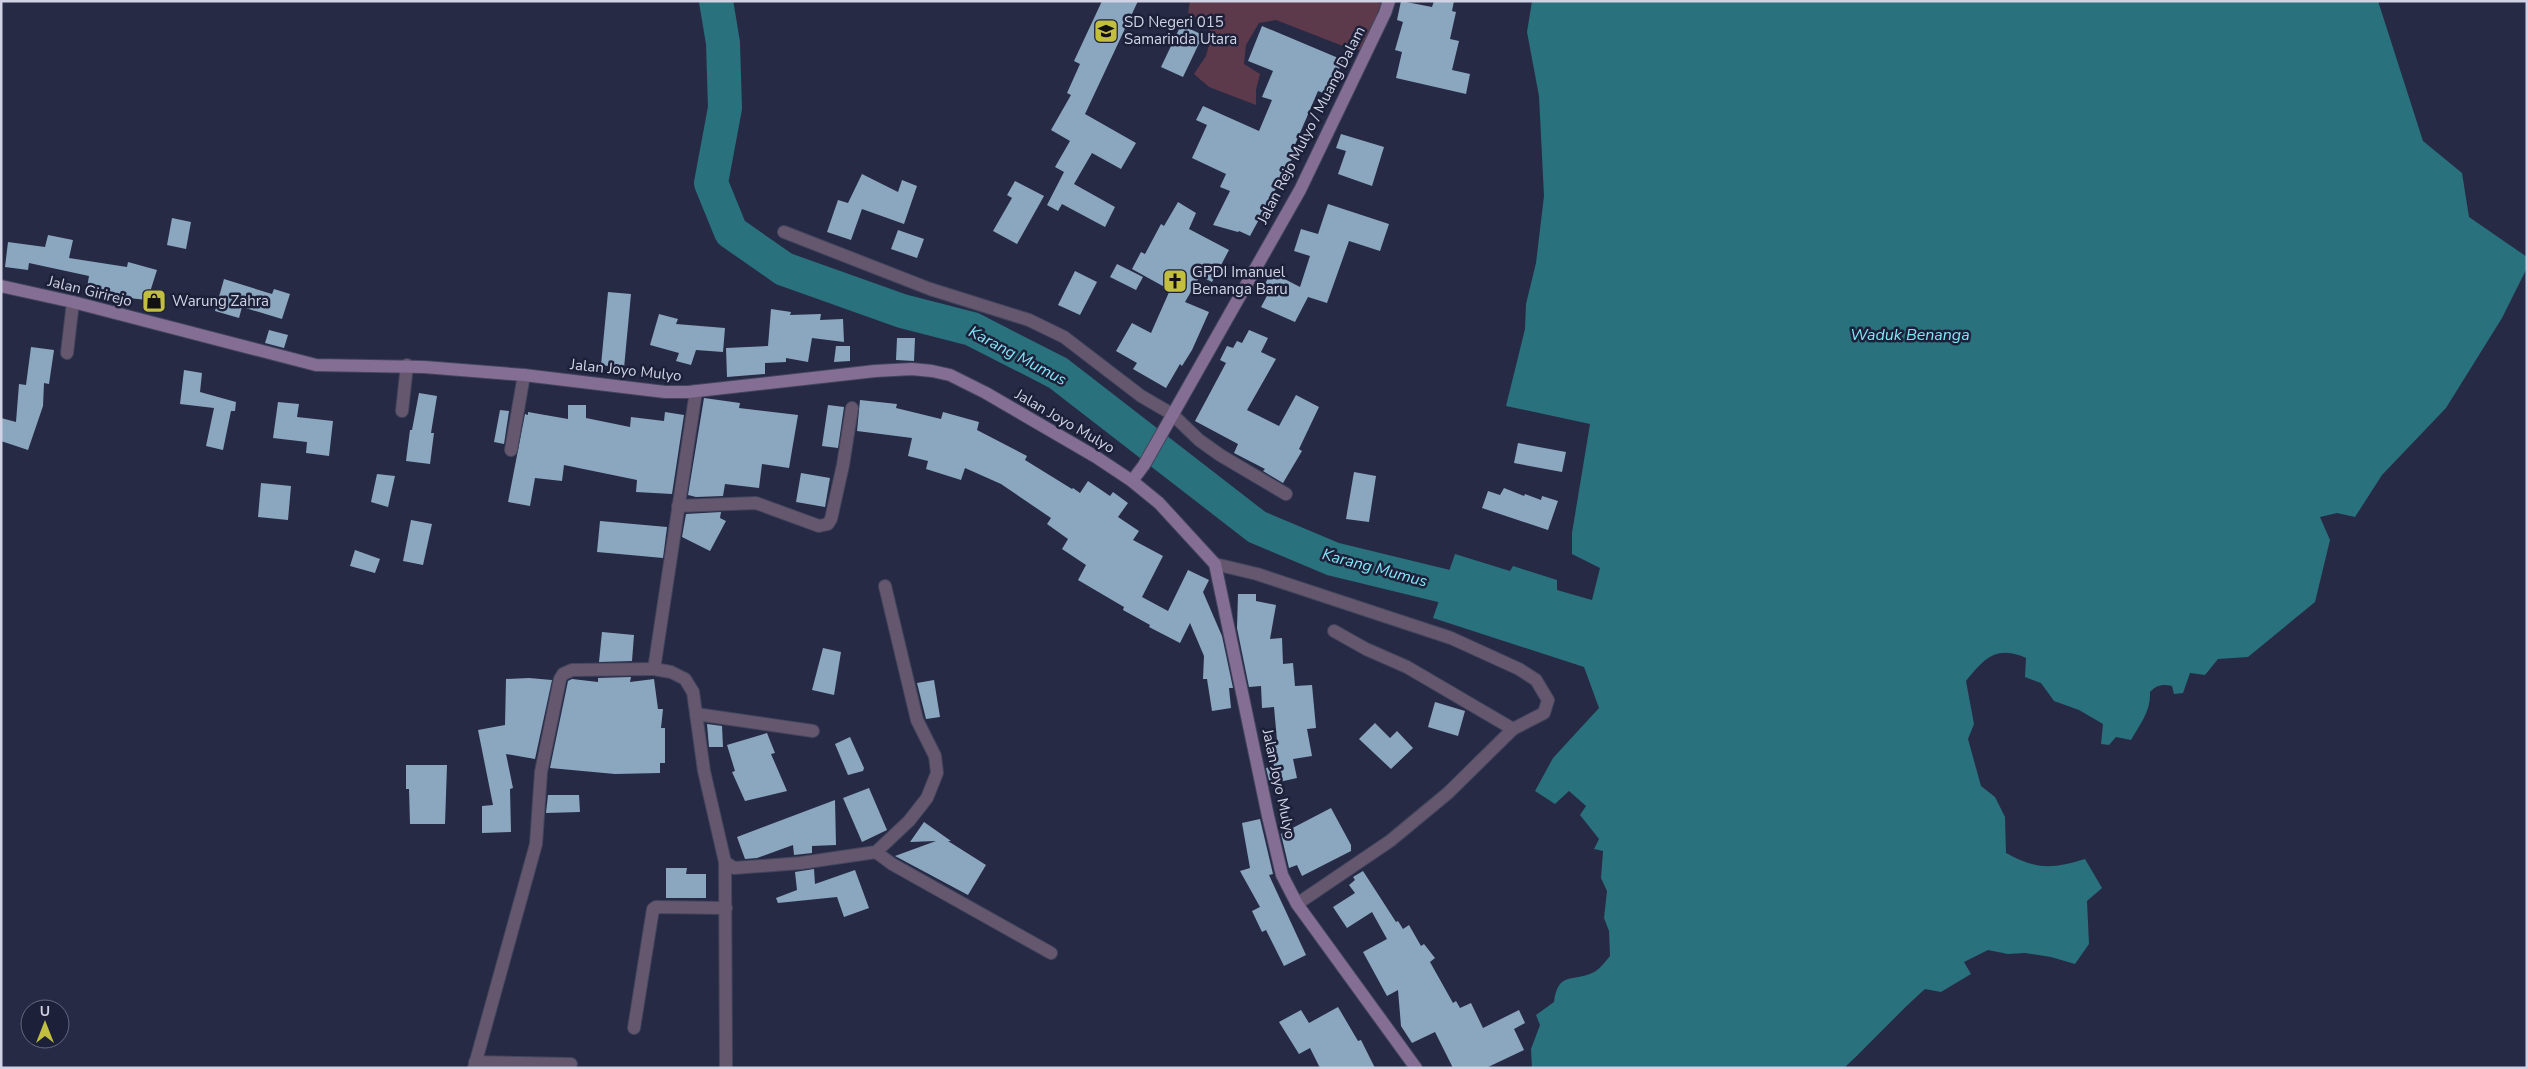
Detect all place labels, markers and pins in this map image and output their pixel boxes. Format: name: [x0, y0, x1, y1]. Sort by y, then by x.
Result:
place label: SD Negeri 015 Samarinda Utara: [1124, 12, 1237, 49]
school or university icon: SD Negeri 015 Samarinda Utara: [1093, 18, 1119, 44]
place label: GPDI Imanuel Benanga Baru: [1192, 262, 1288, 299]
church icon: GPDI Imanuel Benanga Baru: [1162, 268, 1188, 294]
shop icon: Warung Zahra: [141, 288, 167, 314]
place label: Warung Zahra: [172, 291, 269, 311]

